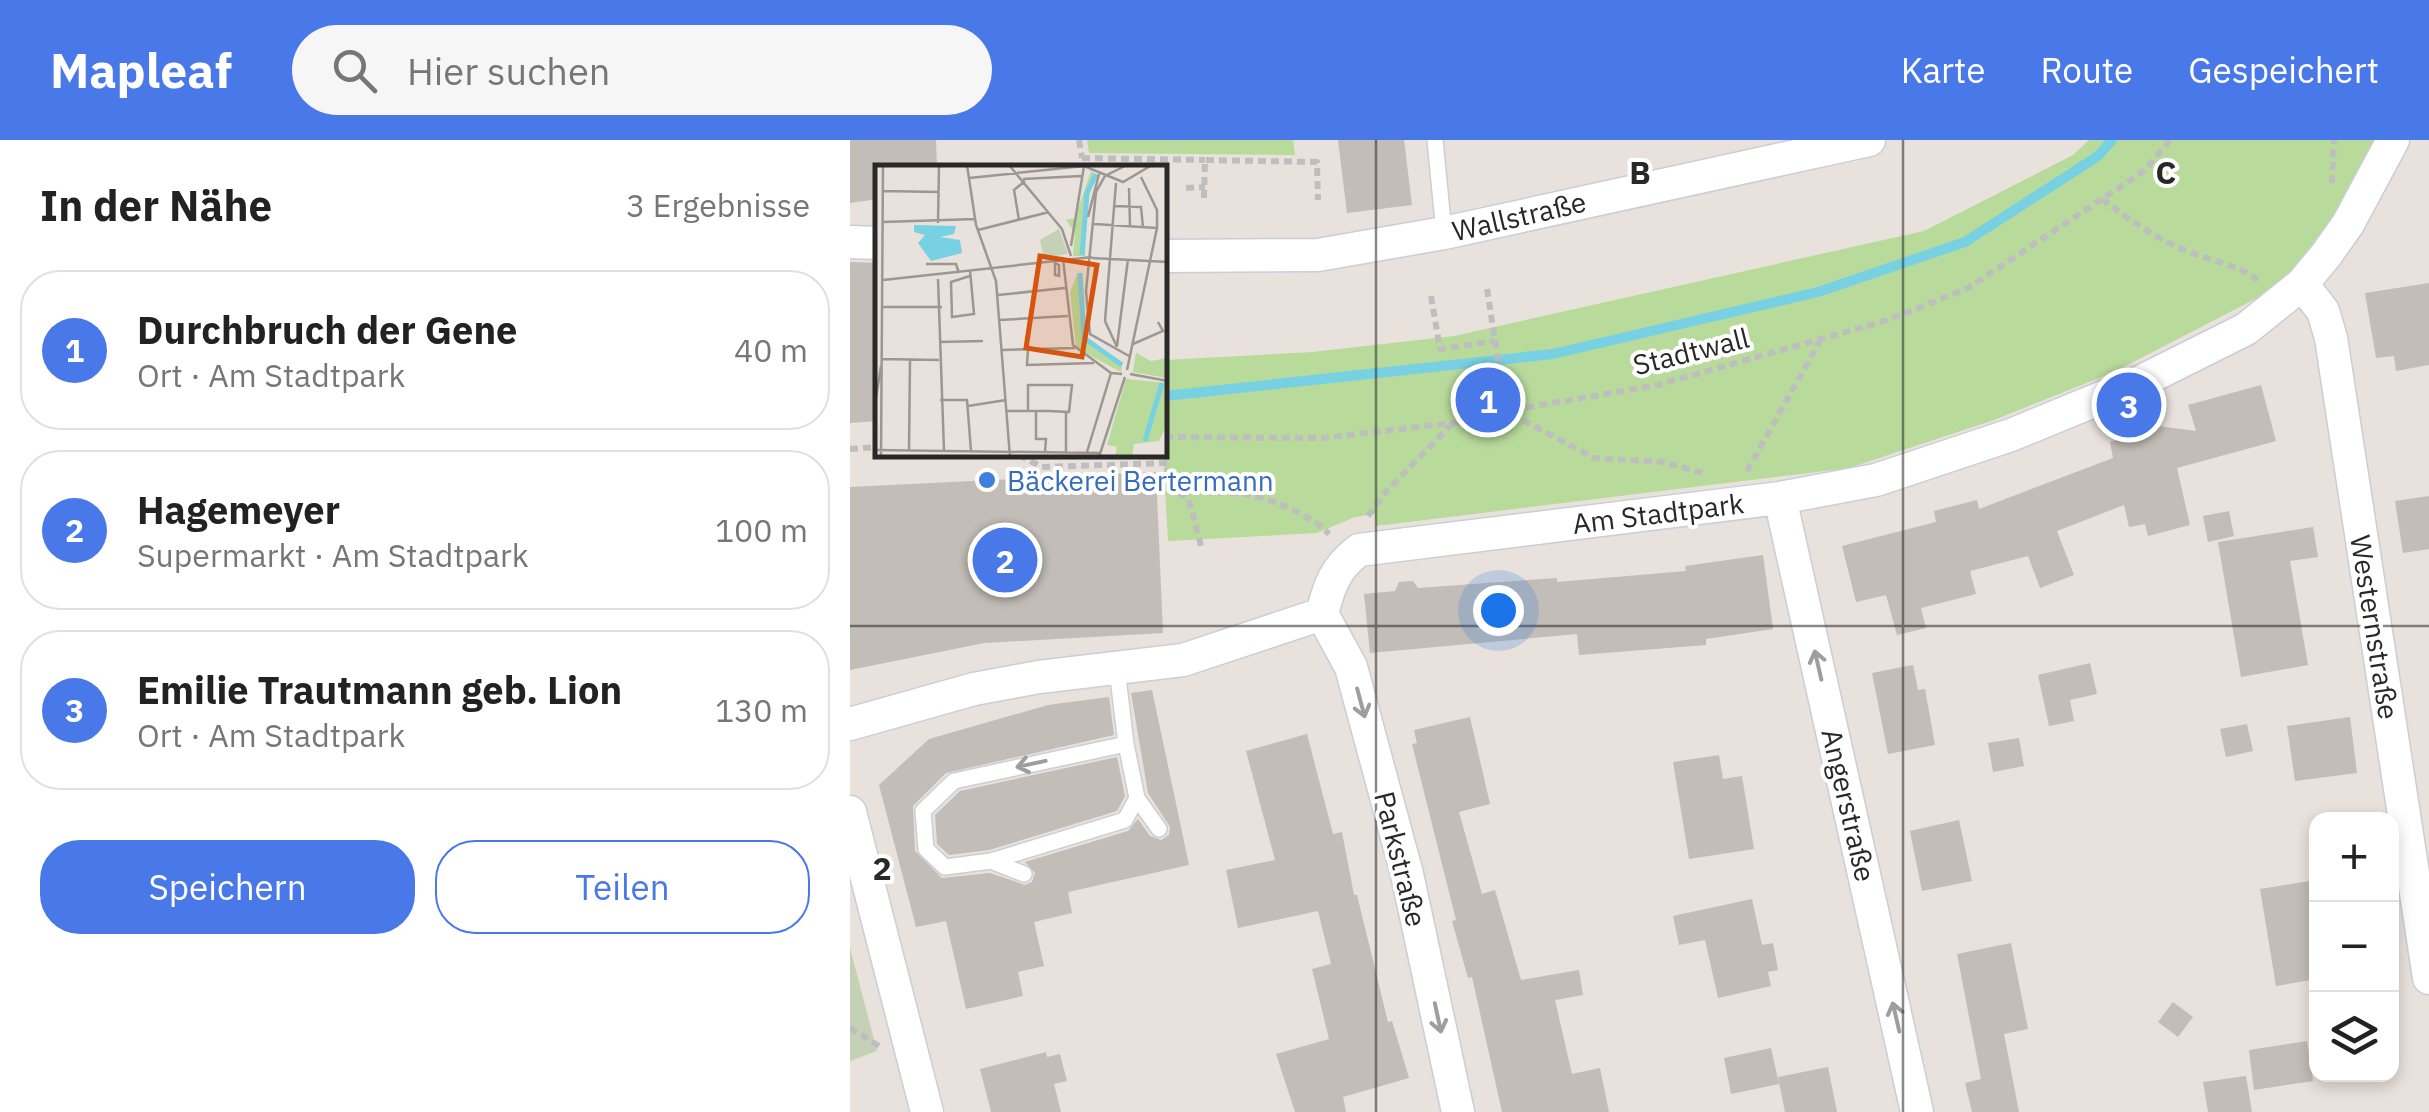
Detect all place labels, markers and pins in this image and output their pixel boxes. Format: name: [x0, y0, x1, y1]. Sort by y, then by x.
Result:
pin: 1: [1456, 362, 1520, 438]
pin: 3: [2096, 368, 2162, 442]
place label: Bäckerei Bertermann: [1007, 462, 1274, 499]
marker: Bäckerei Bertermann: [976, 469, 998, 491]
pin: 2: [972, 522, 1038, 598]

